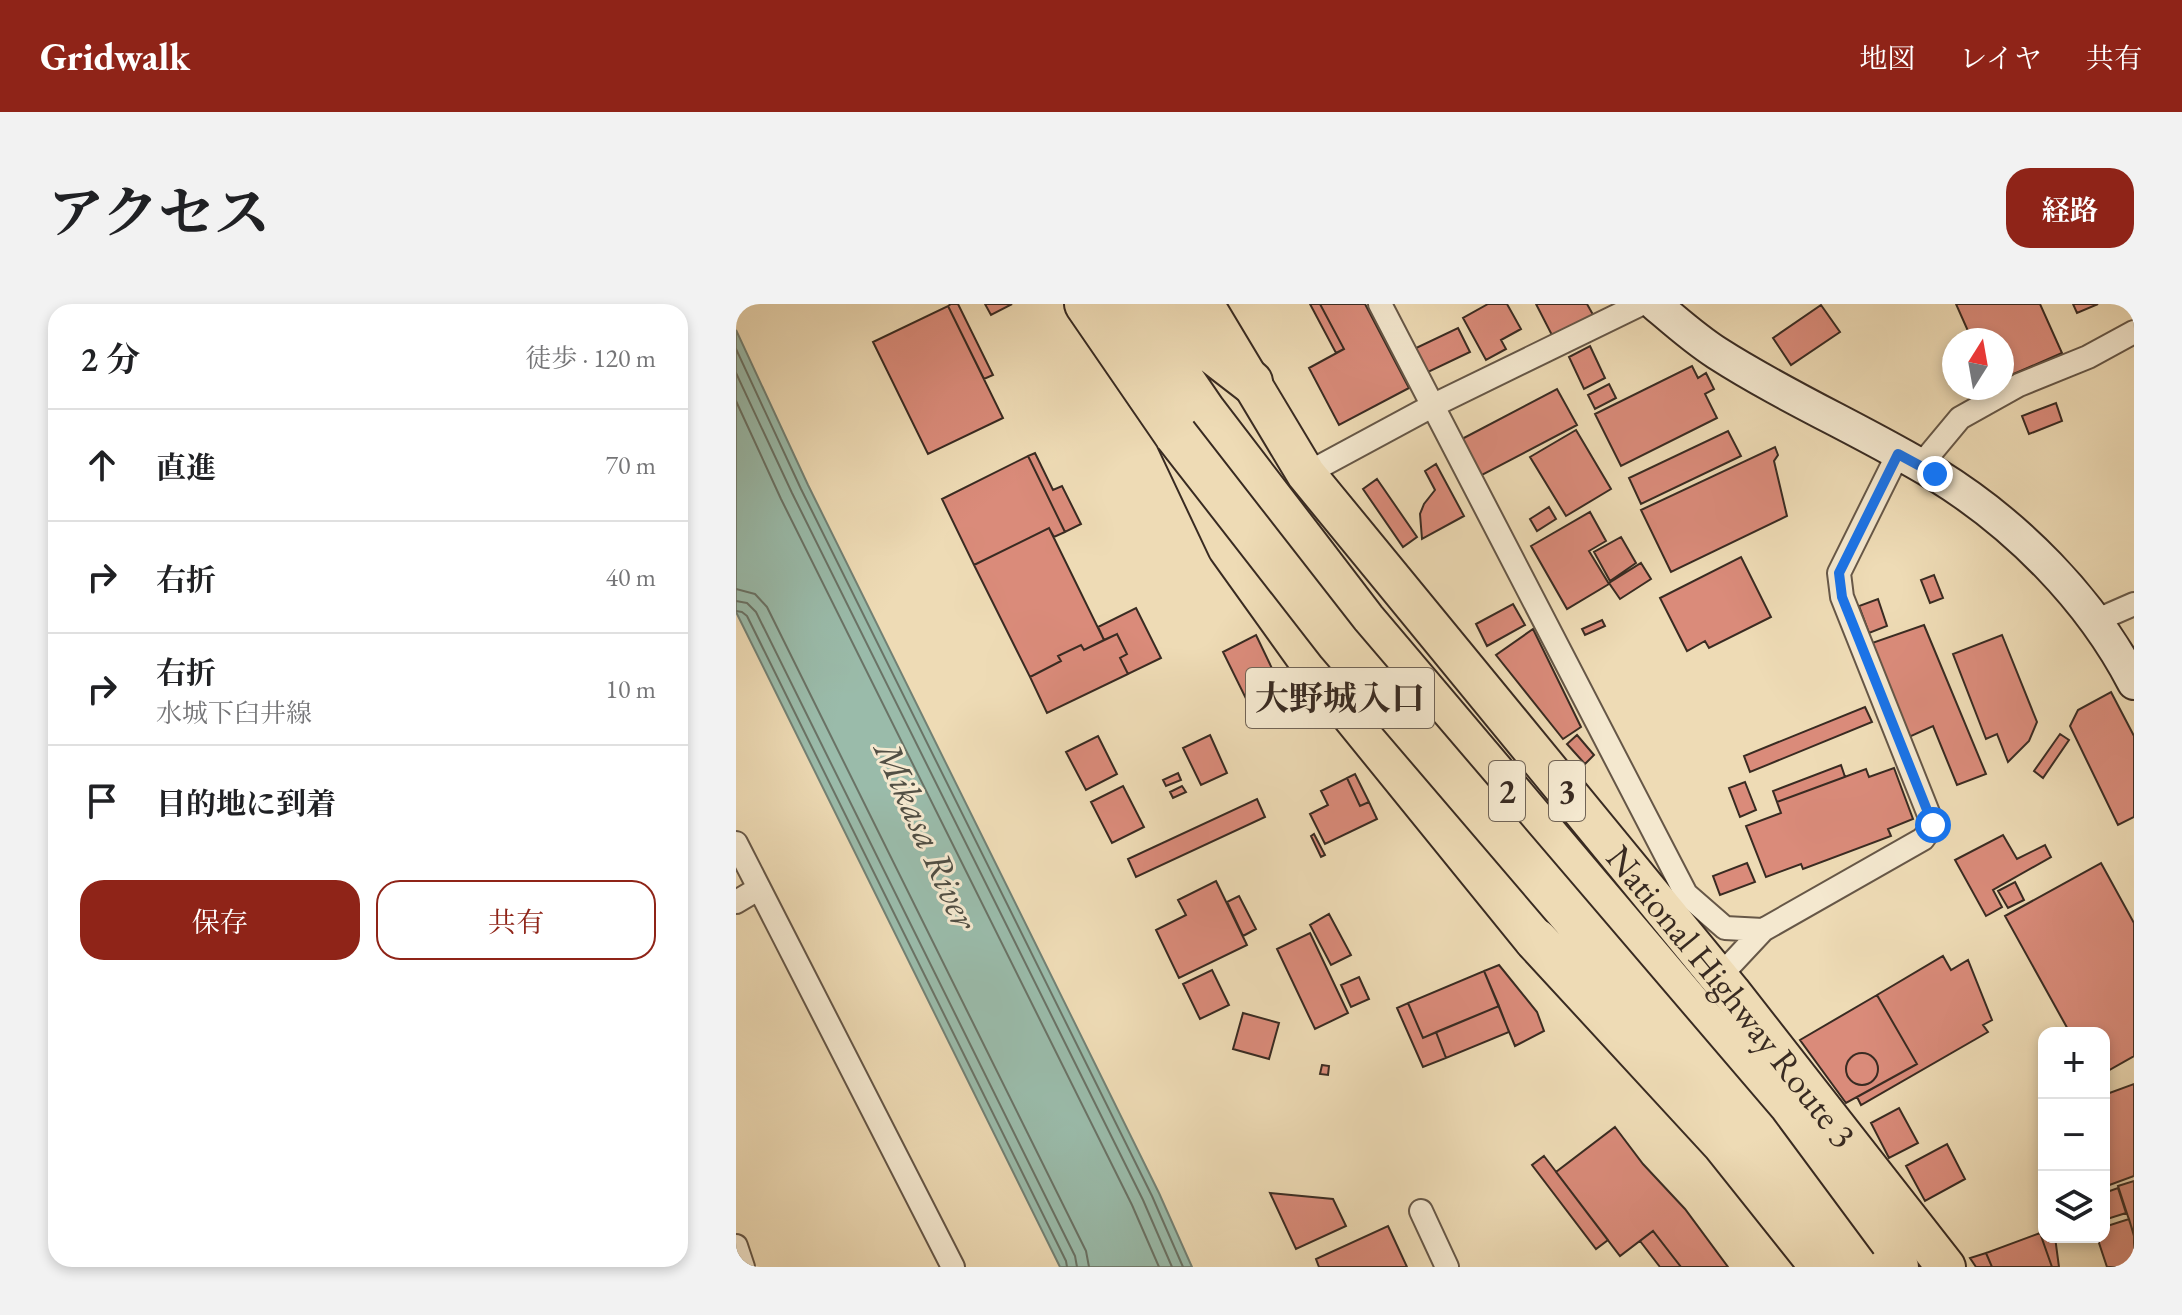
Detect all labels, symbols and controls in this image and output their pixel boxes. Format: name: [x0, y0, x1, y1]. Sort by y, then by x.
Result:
text: Gridwalk: [40, 32, 190, 81]
text: 地図: [1859, 40, 1915, 76]
text: レイヤ: [1959, 40, 2042, 76]
text: 共有: [2086, 40, 2142, 76]
button: 経路: [2006, 168, 2134, 248]
text: アクセス: [48, 176, 270, 249]
north arrow: [1942, 328, 2014, 400]
text: 2 分: [80, 337, 140, 381]
text: 徒歩 · 120 m: [526, 341, 656, 375]
icon: ahead: [80, 443, 124, 487]
text: 直進: [156, 448, 216, 487]
text: 70 m: [606, 448, 656, 482]
route end: [1917, 456, 1953, 492]
icon: right: [80, 555, 124, 599]
text: 右折: [156, 560, 216, 599]
text: 40 m: [606, 560, 656, 594]
text: 右折: [156, 653, 216, 692]
icon: right: [80, 667, 124, 711]
road number: 大野城入口: [1246, 668, 1434, 728]
text: 10 m: [606, 672, 656, 706]
text: 水城下臼井線: [156, 696, 312, 730]
water label: Mikasa River: [863, 731, 991, 938]
road number: 2: [1489, 761, 1525, 821]
road number: 3: [1549, 761, 1585, 821]
icon: arrive: [80, 779, 124, 823]
text: 目的地に到着: [156, 784, 336, 823]
route start: [1915, 807, 1951, 843]
street label: National Highway Route 3: [1596, 835, 1867, 1157]
button: 保存: [80, 880, 360, 960]
button: 共有: [376, 880, 656, 960]
map controls: [2038, 1027, 2110, 1243]
button: +: [2038, 1027, 2110, 1099]
button: −: [2038, 1099, 2110, 1171]
button: layers: [2038, 1171, 2110, 1243]

